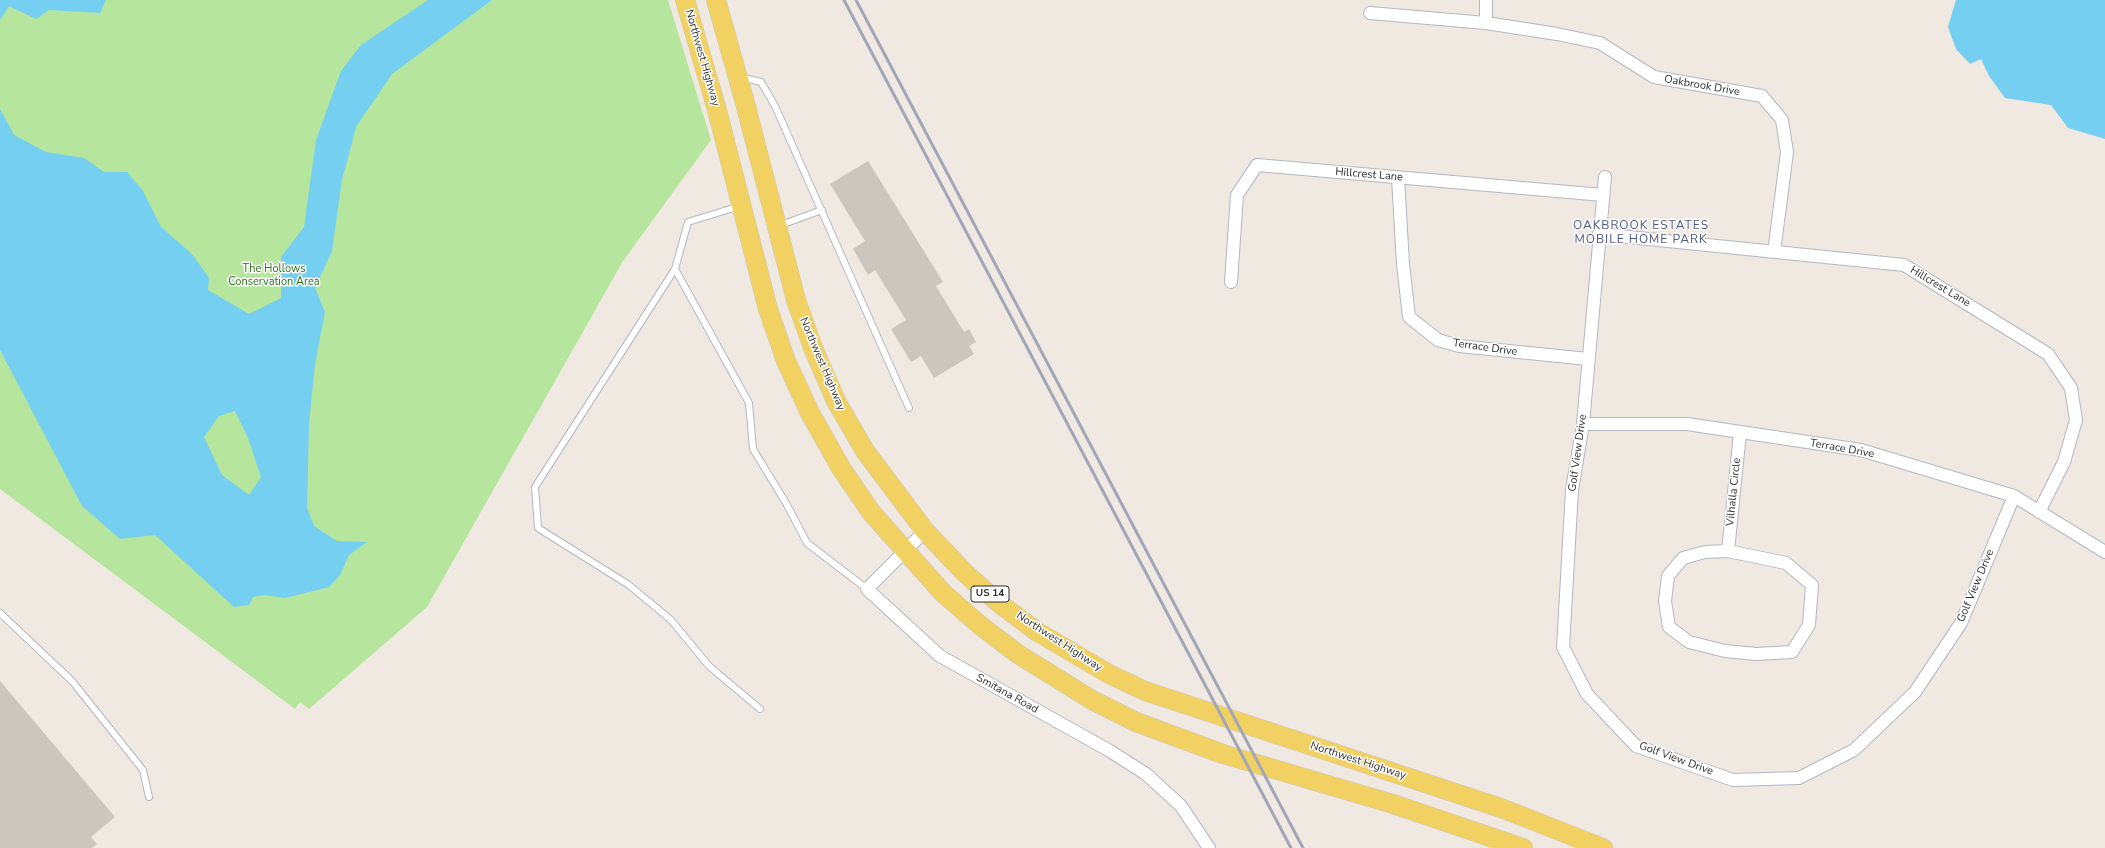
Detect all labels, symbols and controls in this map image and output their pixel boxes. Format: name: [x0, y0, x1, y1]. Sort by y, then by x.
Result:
street label: Northwest Highway: [682, 8, 722, 108]
street label: Oakbrook Drive: [1663, 73, 1741, 99]
street label: Hillcrest Lane: [1335, 165, 1403, 185]
district label: OAKBROOK ESTATES MOBILE HOME PARK: [1573, 219, 1709, 247]
park label: The Hollows Conservation Area: [228, 262, 320, 288]
street label: Hillcrest Lane: [1907, 264, 1973, 310]
street label: Northwest Highway: [796, 316, 848, 412]
street label: Terrace Drive: [1452, 337, 1518, 359]
street label: Golf View Drive: [1566, 414, 1590, 492]
street label: Terrace Drive: [1809, 437, 1875, 461]
street label: Vilhalla Circle: [1724, 457, 1744, 527]
street label: Golf View Drive: [1955, 548, 1997, 624]
road number: US 14: [971, 586, 1009, 602]
street label: Northwest Highway: [1014, 609, 1104, 675]
street label: Smitana Road: [974, 672, 1040, 716]
street label: Northwest Highway: [1309, 739, 1407, 783]
street label: Golf View Drive: [1637, 739, 1715, 779]

